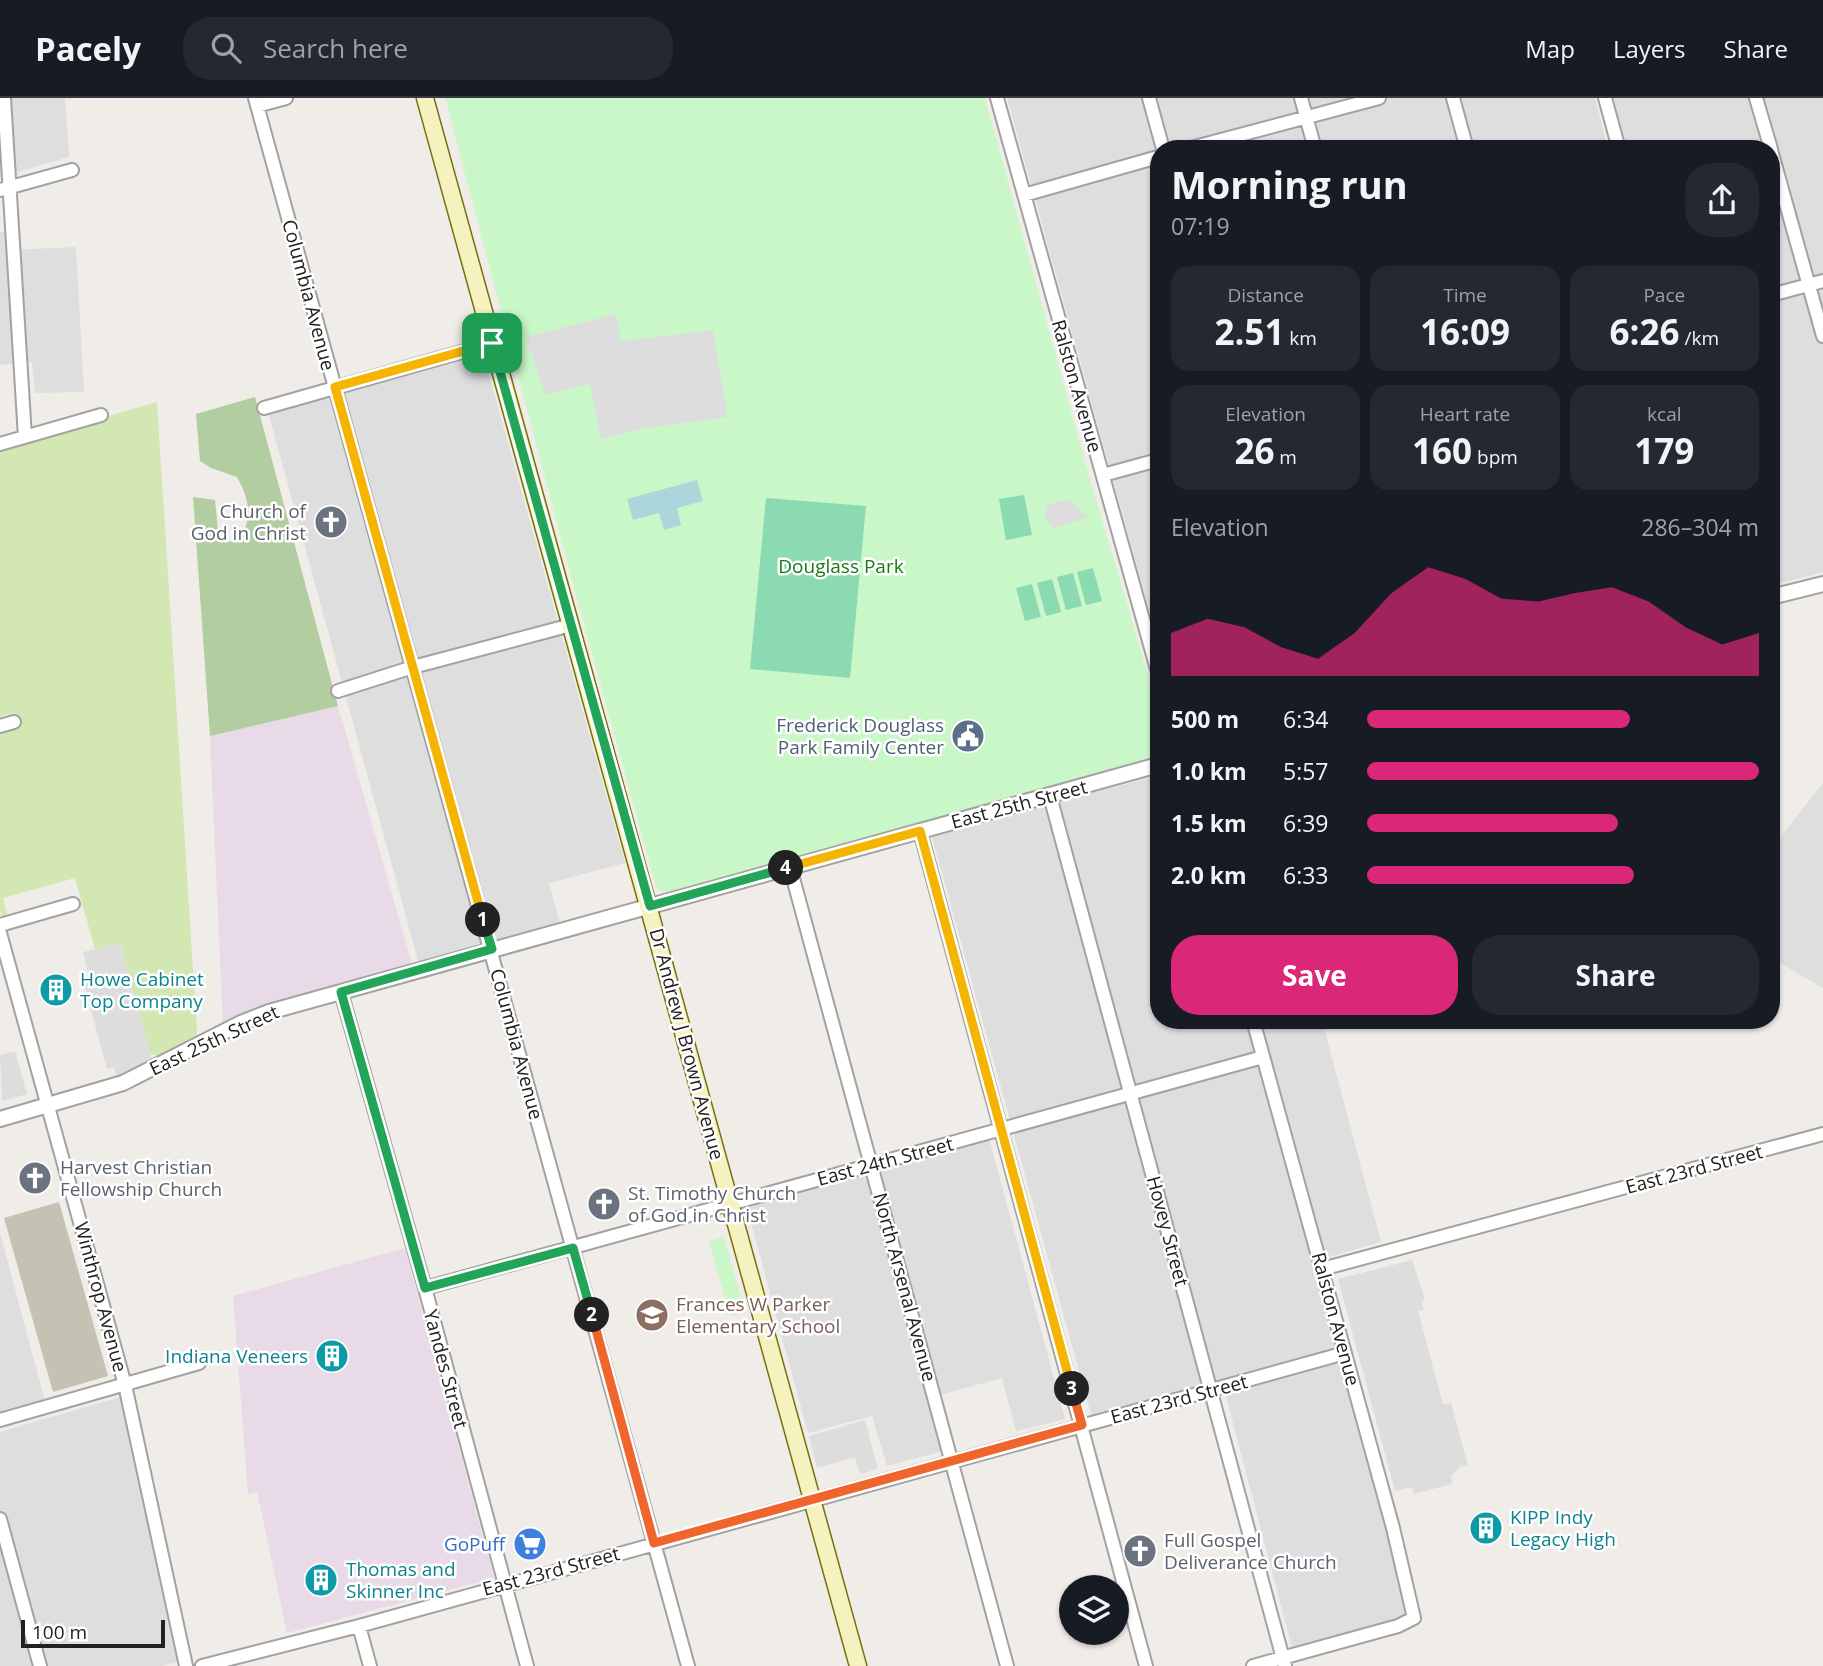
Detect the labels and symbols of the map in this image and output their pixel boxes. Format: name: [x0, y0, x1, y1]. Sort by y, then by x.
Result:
street label: Columbia Avenue: [276, 217, 342, 373]
pin: [462, 313, 522, 373]
street label: Ralston Avenue: [1046, 317, 1108, 455]
place label: Church of God in Christ: [191, 498, 308, 546]
church icon: Church of God in Christ: [312, 503, 350, 541]
park label: Douglass Park: [778, 553, 904, 579]
place label: Frederick Douglass Park Family Center: [776, 712, 944, 760]
public building icon: Frederick Douglass Park Family Center: [949, 717, 987, 755]
street label: East 25th Street: [948, 773, 1090, 835]
pin: 4: [768, 850, 804, 886]
pin: 1: [466, 902, 500, 938]
street label: Dr Andrew J Brown Avenue: [644, 925, 730, 1163]
place label: Howe Cabinet Top Company: [80, 966, 204, 1014]
street label: Columbia Avenue: [484, 966, 550, 1122]
building icon: Howe Cabinet Top Company: [37, 971, 75, 1009]
street label: East 25th Street: [145, 999, 283, 1081]
street label: East 24th Street: [814, 1130, 956, 1192]
street label: East 23rd Street: [1623, 1138, 1766, 1200]
place label: Harvest Christian Fellowship Church: [60, 1154, 222, 1202]
church icon: Harvest Christian Fellowship Church: [16, 1159, 54, 1197]
street label: Hovey Street: [1141, 1173, 1195, 1289]
place label: St. Timothy Church of God in Christ: [628, 1180, 796, 1228]
church icon: St. Timothy Church of God in Christ: [585, 1185, 623, 1223]
street label: North Arsenal Avenue: [867, 1190, 943, 1384]
street label: Winthrop Avenue: [68, 1219, 134, 1375]
street label: Ralston Avenue: [1306, 1249, 1366, 1389]
place label: Frances W Parker Elementary School: [676, 1291, 840, 1339]
school or university icon: Frances W Parker Elementary School: [633, 1296, 671, 1334]
pin: 2: [574, 1298, 610, 1332]
street label: Yandes Street: [418, 1307, 474, 1432]
building icon: Indiana Veneers: [313, 1337, 351, 1375]
place label: Indiana Veneers: [165, 1343, 308, 1369]
street label: East 23rd Street: [1108, 1368, 1251, 1430]
pin: 3: [1054, 1372, 1090, 1406]
place label: KIPP Indy Legacy High: [1510, 1504, 1616, 1552]
building icon: KIPP Indy Legacy High: [1467, 1509, 1505, 1547]
supermarket icon: GoPuff: [511, 1525, 549, 1563]
place label: Full Gospel Deliverance Church: [1164, 1527, 1337, 1575]
place label: GoPuff: [444, 1531, 506, 1557]
church icon: Full Gospel Deliverance Church: [1121, 1532, 1159, 1570]
street label: East 23rd Street: [480, 1540, 623, 1602]
place label: Thomas and Skinner Inc: [346, 1556, 456, 1604]
building icon: Thomas and Skinner Inc: [302, 1561, 340, 1599]
scale bar: [21, 1617, 164, 1649]

